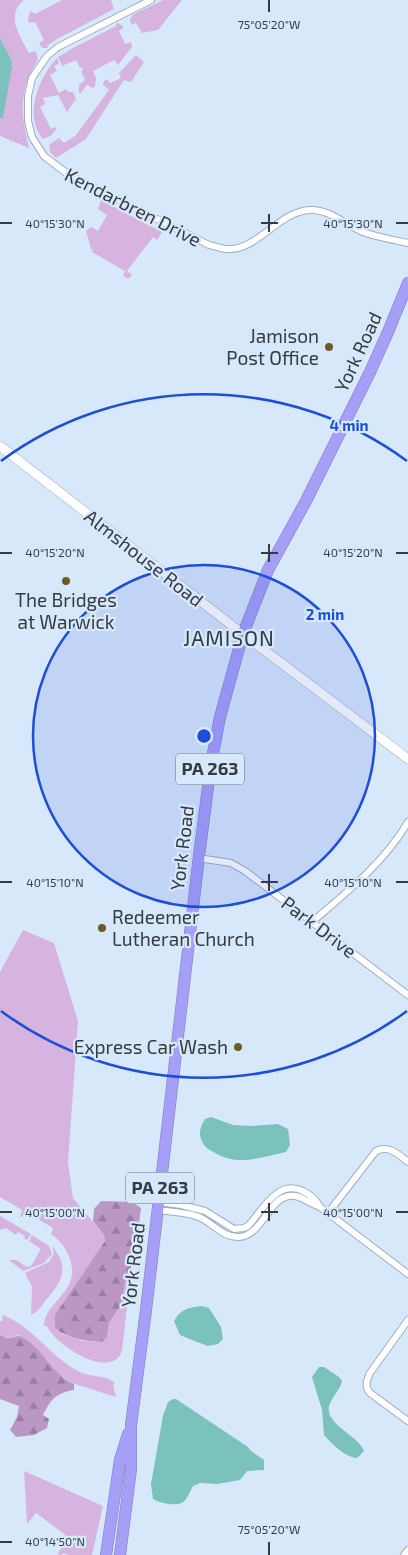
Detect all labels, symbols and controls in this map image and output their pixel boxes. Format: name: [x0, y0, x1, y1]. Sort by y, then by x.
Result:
text: 75°05'20"W: [238, 17, 300, 31]
street label: Kendarbren Drive: [61, 162, 205, 251]
text: 40°15'30"N: [25, 216, 85, 230]
text: 40°15'30"N: [323, 216, 383, 230]
street label: York Road: [329, 308, 386, 395]
place label: Jamison Post Office: [226, 324, 319, 369]
marker: Jamison Post Office: [323, 341, 335, 353]
text: 4 min: [329, 416, 369, 434]
street label: Almshouse Road: [80, 504, 208, 611]
text: 40°15'20"N: [25, 545, 85, 559]
text: 40°15'20"N: [323, 545, 383, 559]
marker: The Bridges at Warwick: [60, 575, 72, 587]
place label: The Bridges at Warwick: [15, 588, 117, 633]
text: 2 min: [306, 605, 344, 623]
district label: JAMISON: [183, 625, 275, 650]
centre of rings: [195, 727, 213, 745]
road number: PA 263: [176, 754, 244, 784]
street label: York Road: [165, 804, 198, 892]
text: 40°15'10"N: [26, 875, 84, 889]
text: 40°15'10"N: [324, 875, 382, 889]
street label: Park Drive: [277, 891, 361, 962]
place label: Redeemer Lutheran Church: [112, 905, 255, 950]
marker: Redeemer Lutheran Church: [96, 922, 108, 934]
place label: Express Car Wash: [74, 1035, 228, 1058]
marker: Express Car Wash: [232, 1041, 244, 1053]
road number: PA 263: [126, 1172, 194, 1204]
text: 40°15'00"N: [25, 1205, 85, 1219]
text: 40°15'00"N: [323, 1205, 383, 1219]
street label: York Road: [116, 1221, 149, 1309]
text: 75°05'20"W: [238, 1522, 300, 1536]
text: 40°14'50"N: [25, 1534, 85, 1548]

